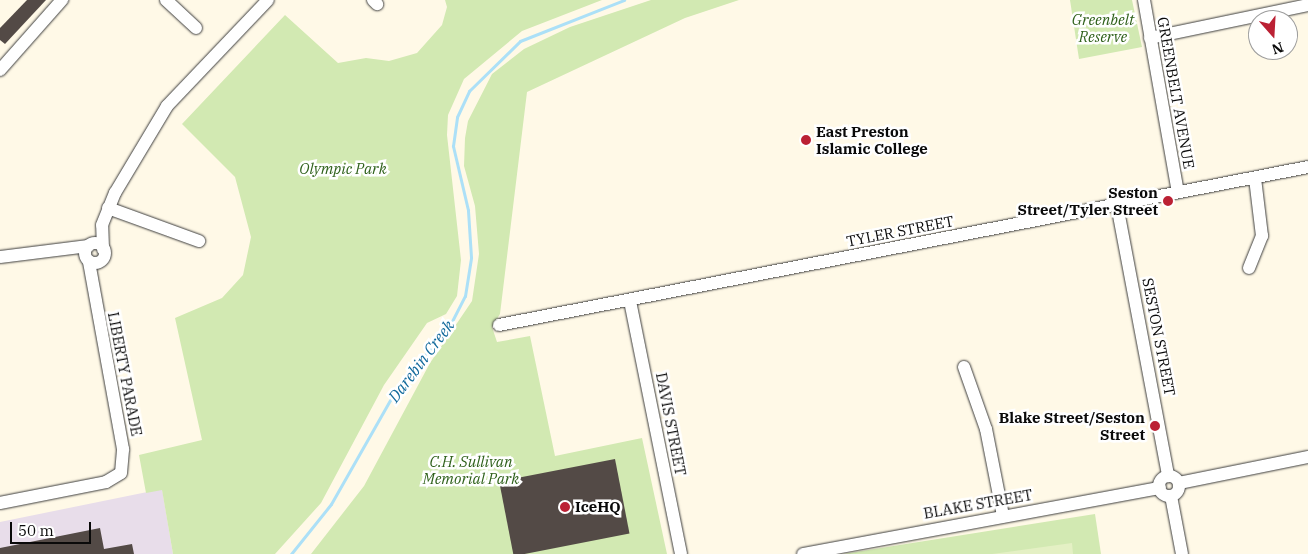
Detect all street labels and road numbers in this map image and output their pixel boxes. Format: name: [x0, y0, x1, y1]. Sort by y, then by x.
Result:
street label: GREENBELT AVENUE: [1154, 16, 1198, 170]
street label: TYLER STREET: [845, 212, 955, 250]
street label: SESTON STREET: [1139, 276, 1179, 398]
street label: LIBERTY PARADE: [104, 310, 146, 438]
street label: DAVIS STREET: [652, 371, 690, 477]
street label: BLAKE STREET: [922, 486, 1034, 522]

